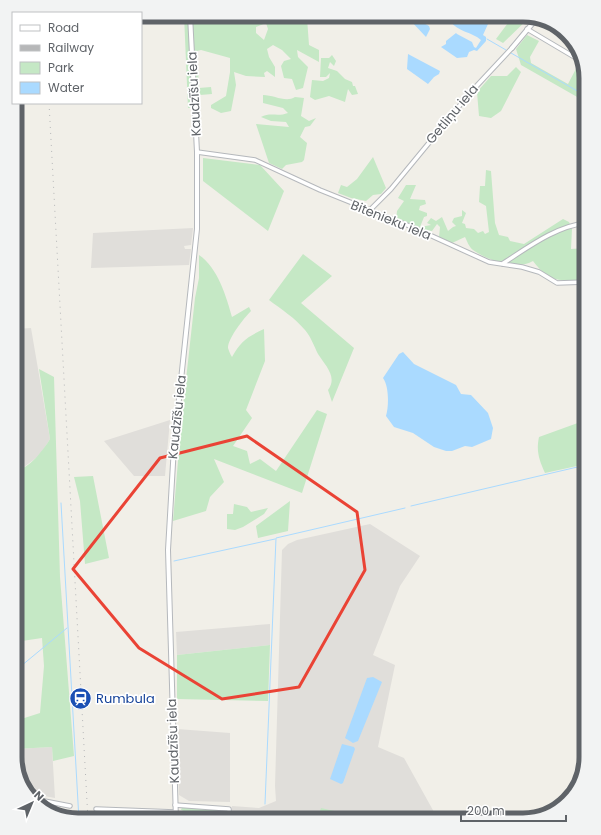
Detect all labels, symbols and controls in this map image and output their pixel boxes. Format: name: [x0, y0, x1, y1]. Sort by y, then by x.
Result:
legend: [12, 12, 142, 104]
text: Road: [48, 19, 79, 36]
text: Railway: [48, 39, 94, 56]
street label: Kaudzīšu iela: [182, 51, 206, 137]
text: Park: [48, 59, 75, 76]
text: Water: [48, 79, 85, 96]
street label: Getliņu iela: [421, 80, 483, 148]
street label: Bitenieku iela: [348, 195, 434, 245]
street label: Kaudzīšu iela: [163, 374, 191, 460]
station icon: Rumbula: [67, 685, 93, 711]
place label: Rumbula: [96, 689, 155, 708]
street label: Kaudzīšu iela: [162, 698, 184, 784]
north arrow: [12, 783, 52, 823]
text: N: [30, 787, 47, 804]
scale bar: [461, 797, 566, 823]
text: 200 m: [467, 802, 505, 819]

